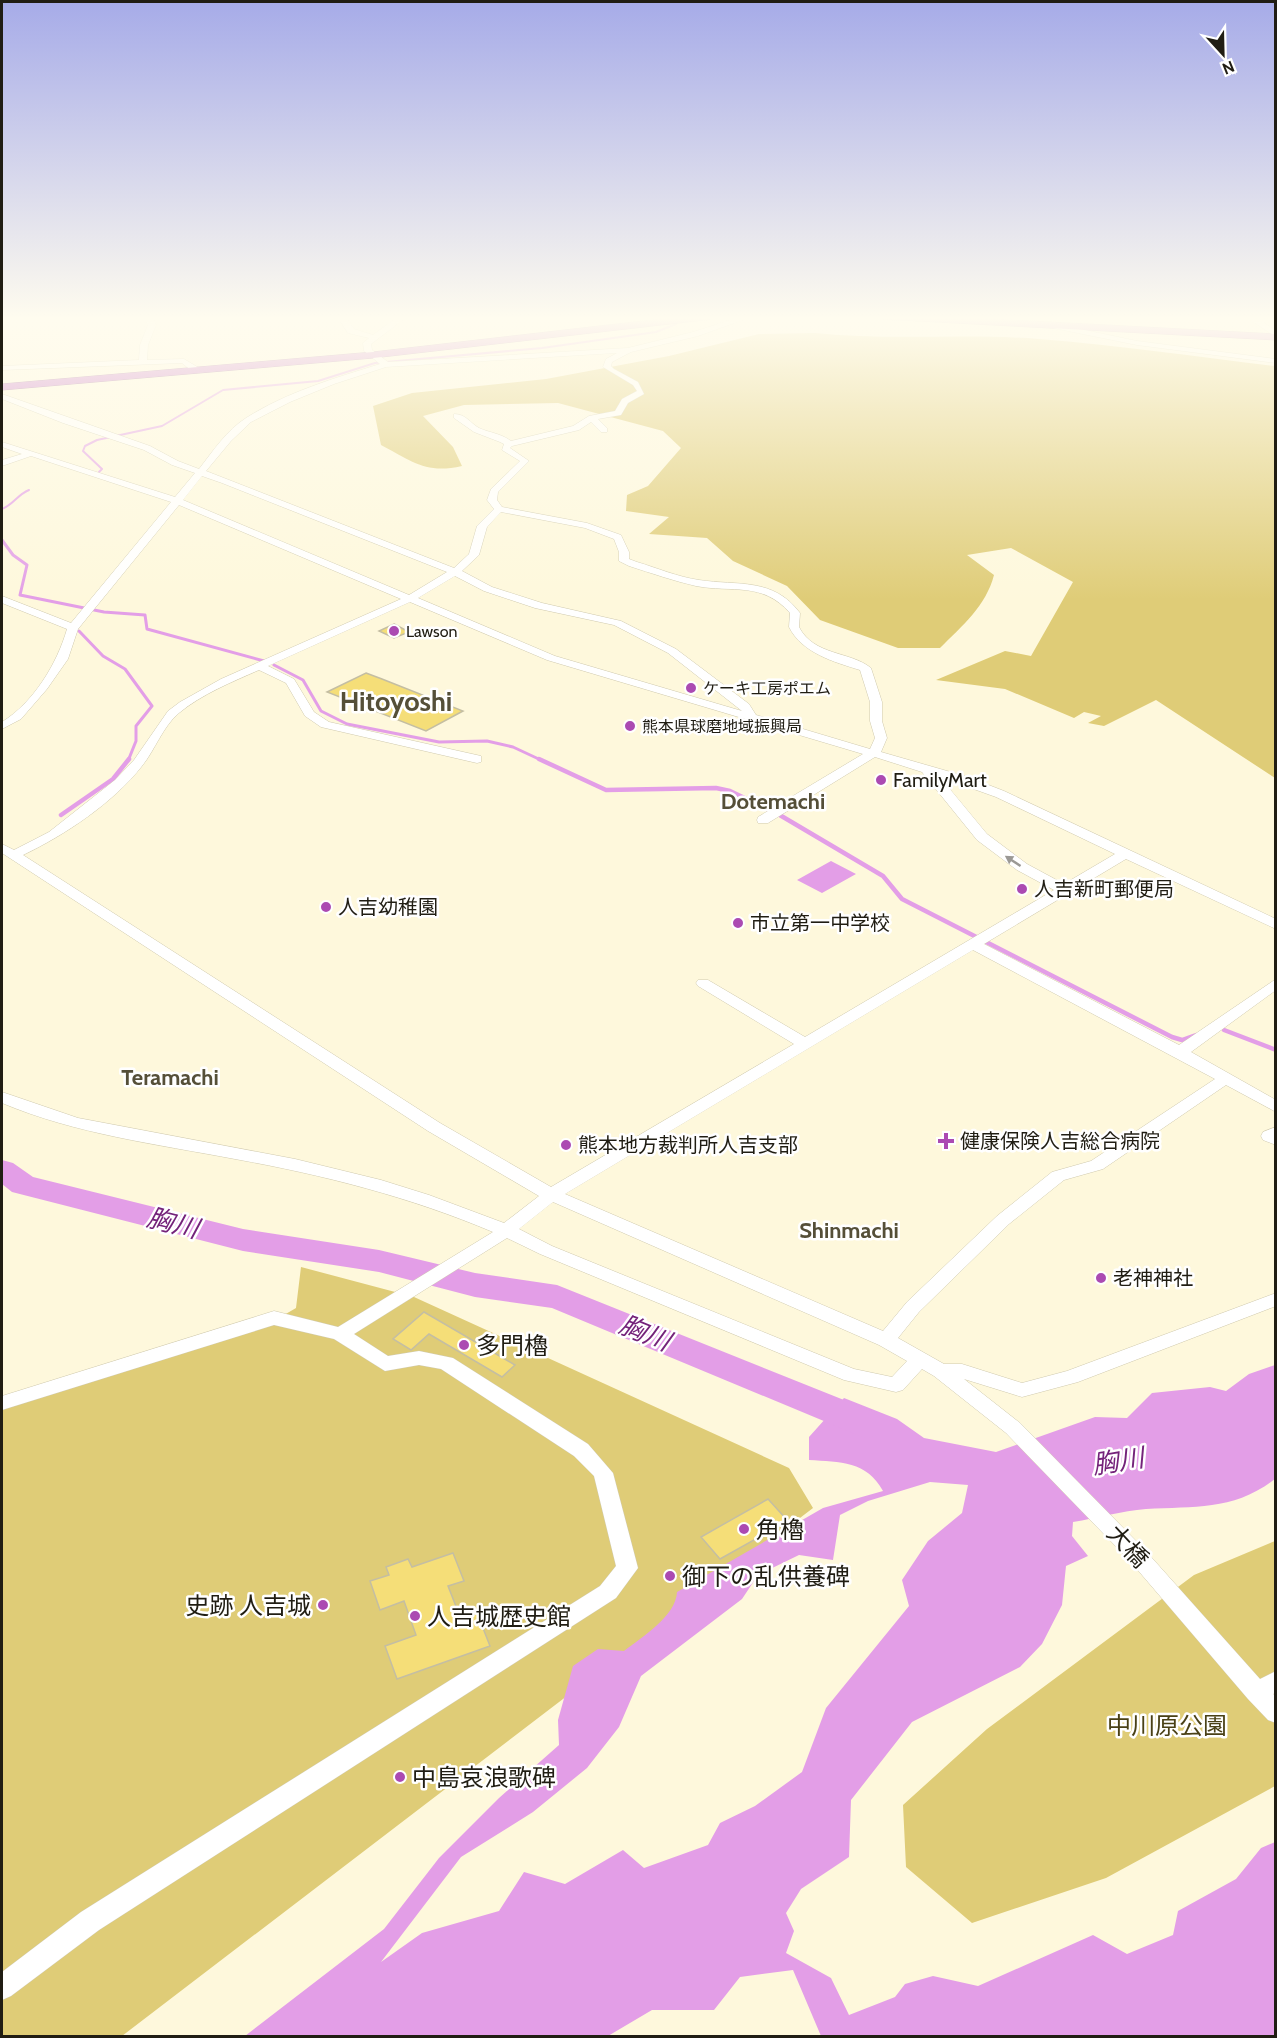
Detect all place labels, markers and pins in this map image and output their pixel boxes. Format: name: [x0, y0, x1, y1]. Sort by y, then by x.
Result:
place label: Lawson: [406, 622, 458, 641]
marker: Lawson: [387, 624, 401, 638]
place label: ケーキ工房ポエム: [703, 679, 831, 698]
marker: ケーキ工房ポエム: [684, 681, 698, 695]
place label: 熊本県球磨地域振興局: [642, 717, 802, 736]
marker: 熊本県球磨地域振興局: [623, 719, 637, 733]
place label: FamilyMart: [893, 768, 987, 792]
marker: FamilyMart: [874, 773, 888, 787]
place label: 人吉新町郵便局: [1034, 877, 1174, 901]
marker: 人吉新町郵便局: [1015, 882, 1029, 896]
place label: 人吉幼稚園: [338, 895, 438, 919]
marker: 人吉幼稚園: [319, 900, 333, 914]
place label: 市立第一中学校: [750, 911, 890, 935]
marker: 市立第一中学校: [731, 916, 745, 930]
place label: 健康保険人吉総合病院: [960, 1129, 1160, 1153]
marker: 健康保険人吉総合病院: [937, 1132, 955, 1150]
place label: 熊本地方裁判所人吉支部: [578, 1133, 798, 1157]
marker: 熊本地方裁判所人吉支部: [559, 1138, 573, 1152]
place label: 老神神社: [1113, 1266, 1193, 1290]
marker: 老神神社: [1094, 1271, 1108, 1285]
place label: 多門櫓: [476, 1331, 548, 1360]
marker: 多門櫓: [457, 1338, 471, 1352]
place label: 角櫓: [756, 1515, 804, 1544]
marker: 角櫓: [737, 1522, 751, 1536]
place label: 御下の乱供養碑: [682, 1562, 850, 1591]
marker: 御下の乱供養碑: [663, 1569, 677, 1583]
place label: 史跡 人吉城: [186, 1591, 311, 1620]
marker: 史跡 人吉城: [316, 1598, 330, 1612]
place label: 人吉城歴史館: [427, 1602, 571, 1631]
marker: 人吉城歴史館: [408, 1609, 422, 1623]
place label: 中島哀浪歌碑: [412, 1763, 556, 1792]
marker: 中島哀浪歌碑: [393, 1770, 407, 1784]

